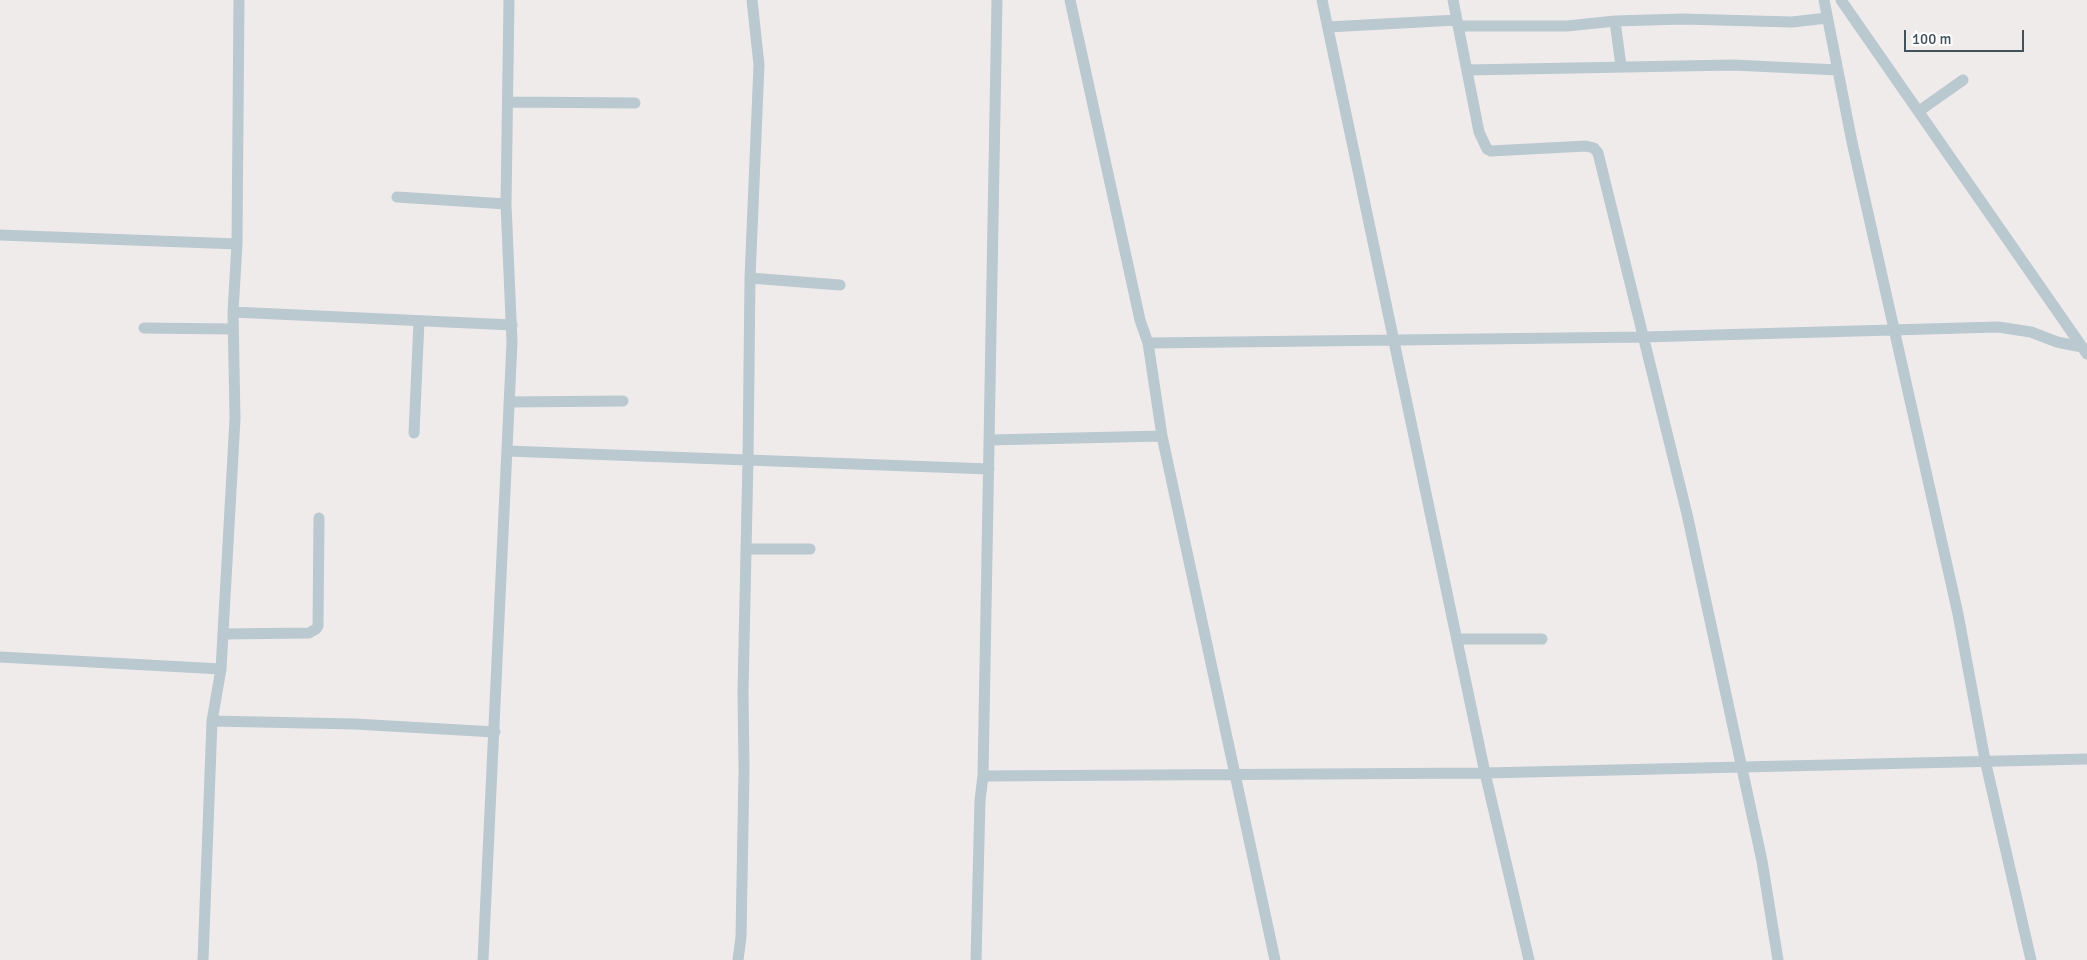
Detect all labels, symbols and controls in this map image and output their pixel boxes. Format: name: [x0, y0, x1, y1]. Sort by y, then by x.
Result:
scale bar: [1907, 20, 2027, 52]
text: 100 m: [1912, 30, 1952, 48]

